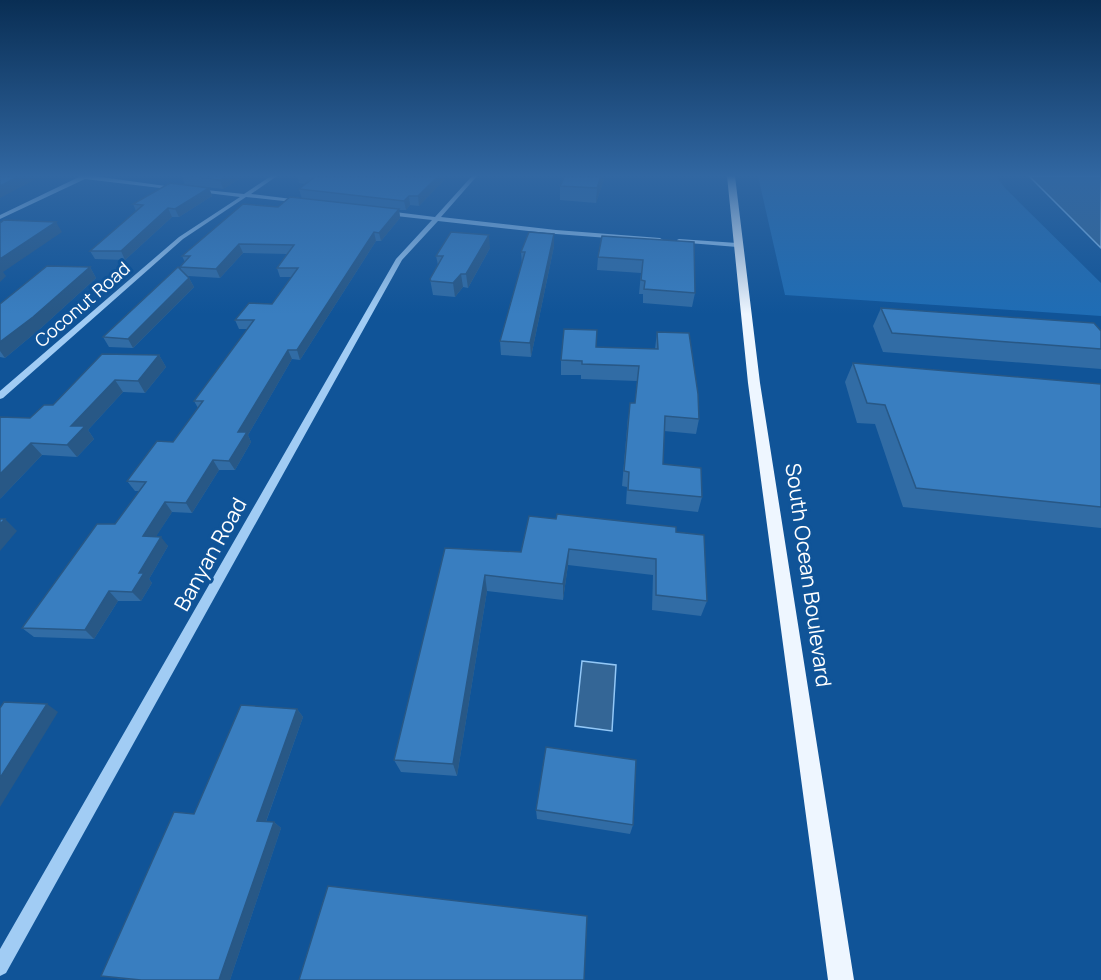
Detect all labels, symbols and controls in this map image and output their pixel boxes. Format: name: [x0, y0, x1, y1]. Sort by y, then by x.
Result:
street label: Coconut Road: [29, 256, 135, 352]
street label: South Ocean Boulevard: [779, 461, 839, 689]
street label: Banyan Road: [167, 492, 253, 616]

